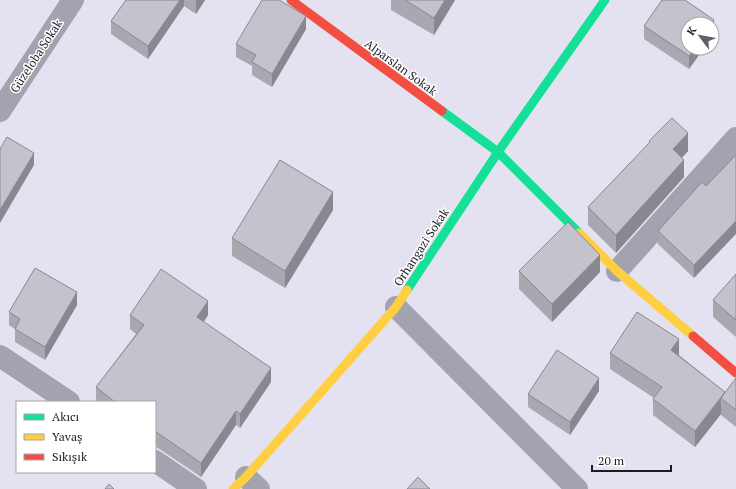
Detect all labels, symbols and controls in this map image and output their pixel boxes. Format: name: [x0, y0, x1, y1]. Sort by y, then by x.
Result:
street label: Güzeloba Sokak: [7, 16, 66, 95]
north arrow: [680, 16, 720, 56]
text: K: [684, 24, 700, 38]
street label: Alparslan Sokak: [362, 36, 441, 99]
street label: Orhangazi Sokak: [390, 205, 452, 289]
legend: [16, 401, 156, 473]
text: Akıcı: [52, 409, 80, 424]
text: Yavaş: [52, 429, 82, 444]
scale bar: [592, 447, 671, 473]
text: Sıkışık: [52, 449, 88, 464]
text: 20 m: [598, 453, 625, 468]

